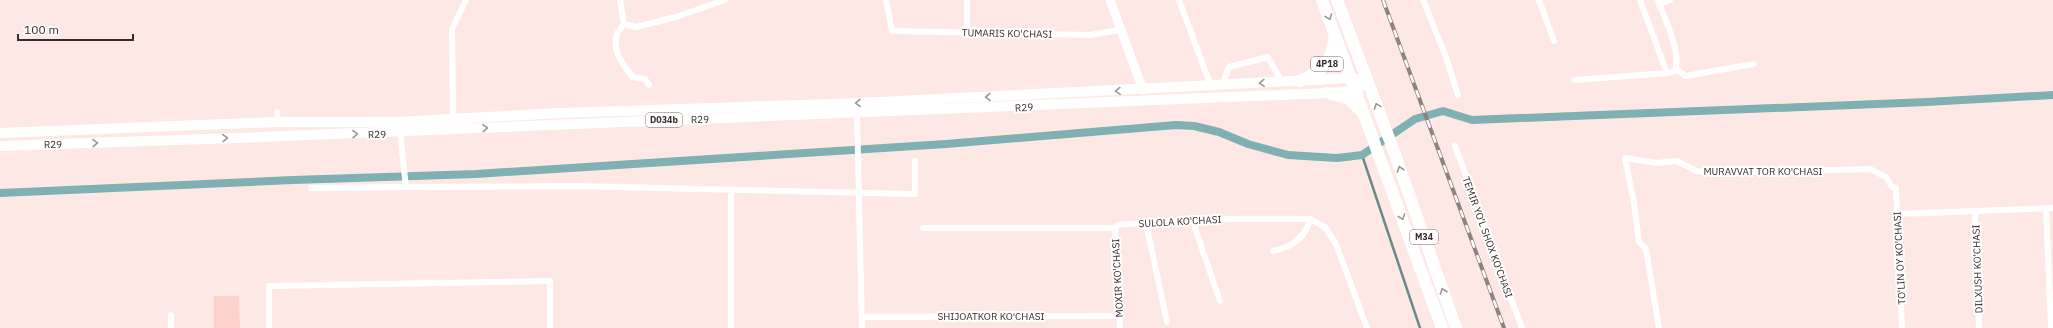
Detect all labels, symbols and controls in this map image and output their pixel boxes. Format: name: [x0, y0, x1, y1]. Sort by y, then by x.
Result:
one-way arrow: [1324, 14, 1332, 21]
scale bar: [18, 16, 133, 42]
text: 100 m: [24, 22, 59, 37]
street label: TUMARIS KO'CHASI: [962, 26, 1052, 41]
road number: 4P18: [1311, 57, 1343, 71]
one-way arrow: [1258, 79, 1265, 88]
one-way arrow: [1115, 87, 1121, 95]
one-way arrow: [985, 93, 991, 101]
one-way arrow: [855, 99, 861, 107]
street label: R29: [1014, 101, 1034, 114]
one-way arrow: [1373, 102, 1381, 109]
road number: D034b: [646, 113, 682, 127]
street label: R29: [691, 113, 709, 126]
one-way arrow: [482, 123, 488, 132]
street label: R29: [368, 128, 386, 141]
one-way arrow: [352, 130, 358, 139]
one-way arrow: [222, 134, 228, 143]
street label: R29: [44, 138, 62, 151]
one-way arrow: [92, 138, 98, 147]
one-way arrow: [1396, 165, 1405, 172]
street label: MURAVVAT TOR KO'CHASI: [1703, 165, 1823, 178]
street label: TEMIR YO'L SHOX KO'CHASI: [1460, 175, 1516, 300]
street label: TO'LIN OY KO'CHASI: [1891, 211, 1908, 305]
street label: SULOLA KO'CHASI: [1138, 213, 1222, 230]
one-way arrow: [1397, 213, 1405, 220]
street label: DILXUSH KO'CHASI: [1969, 224, 1986, 314]
road number: M34: [1410, 230, 1438, 244]
street label: MOXIR KO'CHASI: [1109, 238, 1126, 318]
one-way arrow: [1440, 288, 1448, 295]
street label: SHIJOATKOR KO'CHASI: [937, 310, 1045, 323]

